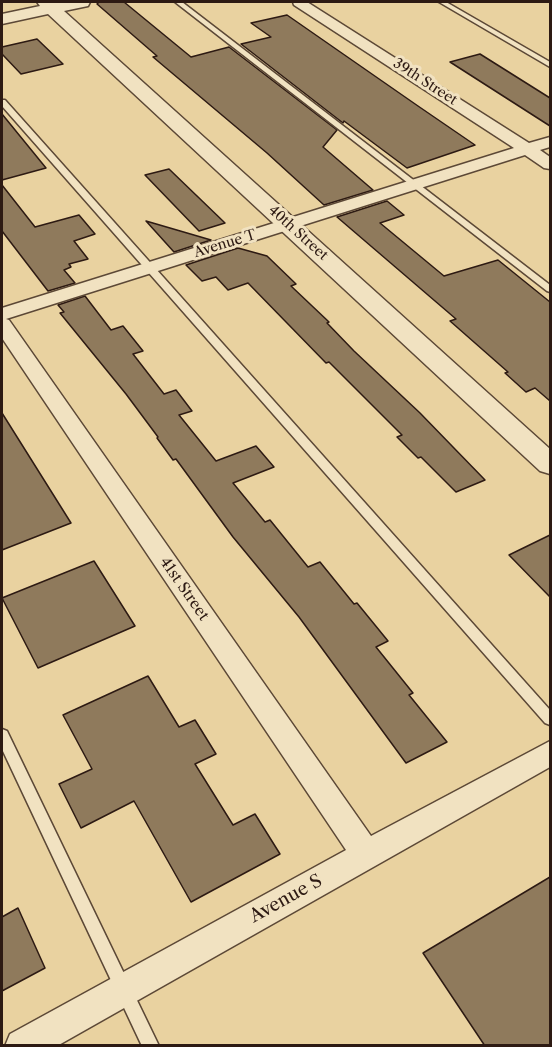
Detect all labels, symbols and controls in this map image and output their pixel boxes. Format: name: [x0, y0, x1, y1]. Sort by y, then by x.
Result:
street label: 39th Street: [390, 55, 460, 109]
street label: 40th Street: [265, 202, 331, 264]
street label: Avenue T: [192, 227, 258, 261]
street label: 41st Street: [156, 554, 212, 624]
street label: Avenue S: [246, 870, 326, 928]

